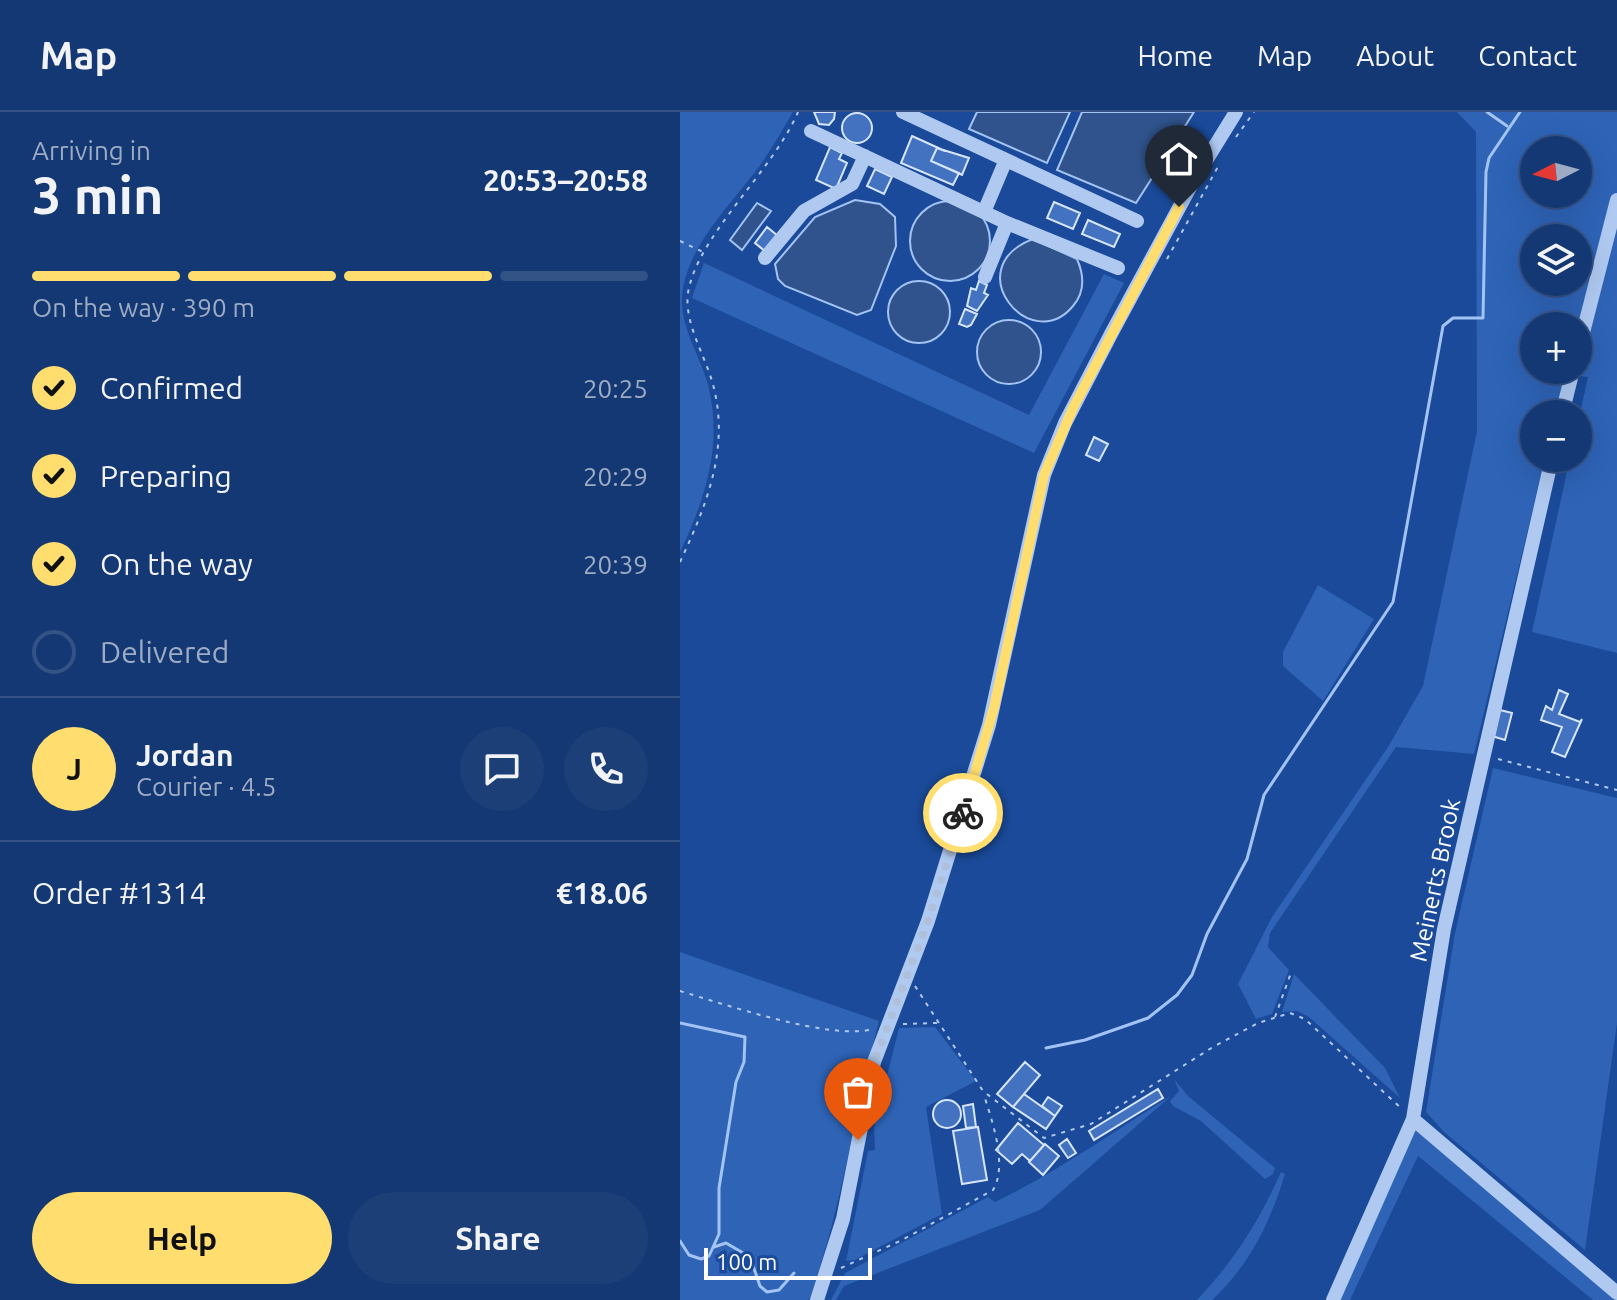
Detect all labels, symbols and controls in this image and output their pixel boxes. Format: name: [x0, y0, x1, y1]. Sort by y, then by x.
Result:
text: Map: [40, 34, 117, 76]
text: Home: [1138, 40, 1213, 71]
text: Map: [1257, 40, 1312, 71]
text: About: [1356, 40, 1434, 71]
text: Contact: [1478, 40, 1577, 71]
pin: [1145, 125, 1213, 207]
text: Arriving in: [32, 136, 151, 165]
north arrow: [1520, 136, 1592, 208]
map controls: [1520, 136, 1592, 472]
icon: home: [1157, 137, 1201, 181]
text: 20:53–20:58: [483, 163, 648, 197]
text: 3 min: [32, 166, 163, 224]
button: layers: [1520, 224, 1592, 296]
text: On the way · 390 m: [32, 293, 255, 322]
button: +: [1520, 312, 1592, 384]
icon: check: [32, 366, 76, 410]
text: Confirmed: [100, 371, 243, 405]
text: 20:25: [583, 374, 648, 403]
button: −: [1520, 400, 1592, 472]
icon: check: [32, 454, 76, 498]
text: Preparing: [100, 459, 232, 493]
text: 20:29: [583, 462, 648, 491]
icon: check: [32, 542, 76, 586]
text: On the way: [100, 547, 253, 581]
text: 20:39: [583, 550, 648, 579]
text: Delivered: [100, 635, 229, 669]
button: chat: [460, 727, 544, 811]
button: phone: [564, 727, 648, 811]
text: Jordan: [136, 738, 234, 772]
text: J: [66, 752, 82, 786]
text: Courier · 4.5: [136, 772, 276, 801]
courier: [923, 773, 1003, 853]
icon: bike: [941, 791, 985, 835]
street label: Meinerts Brook: [1405, 796, 1465, 964]
text: Order #1314: [32, 876, 206, 910]
text: €18.06: [556, 876, 648, 910]
pin: [824, 1058, 892, 1140]
icon: bag: [836, 1070, 880, 1114]
button: Help: [32, 1192, 332, 1284]
button: Share: [348, 1192, 648, 1284]
scale bar: [704, 1244, 872, 1280]
text: 100 m: [716, 1249, 777, 1274]

